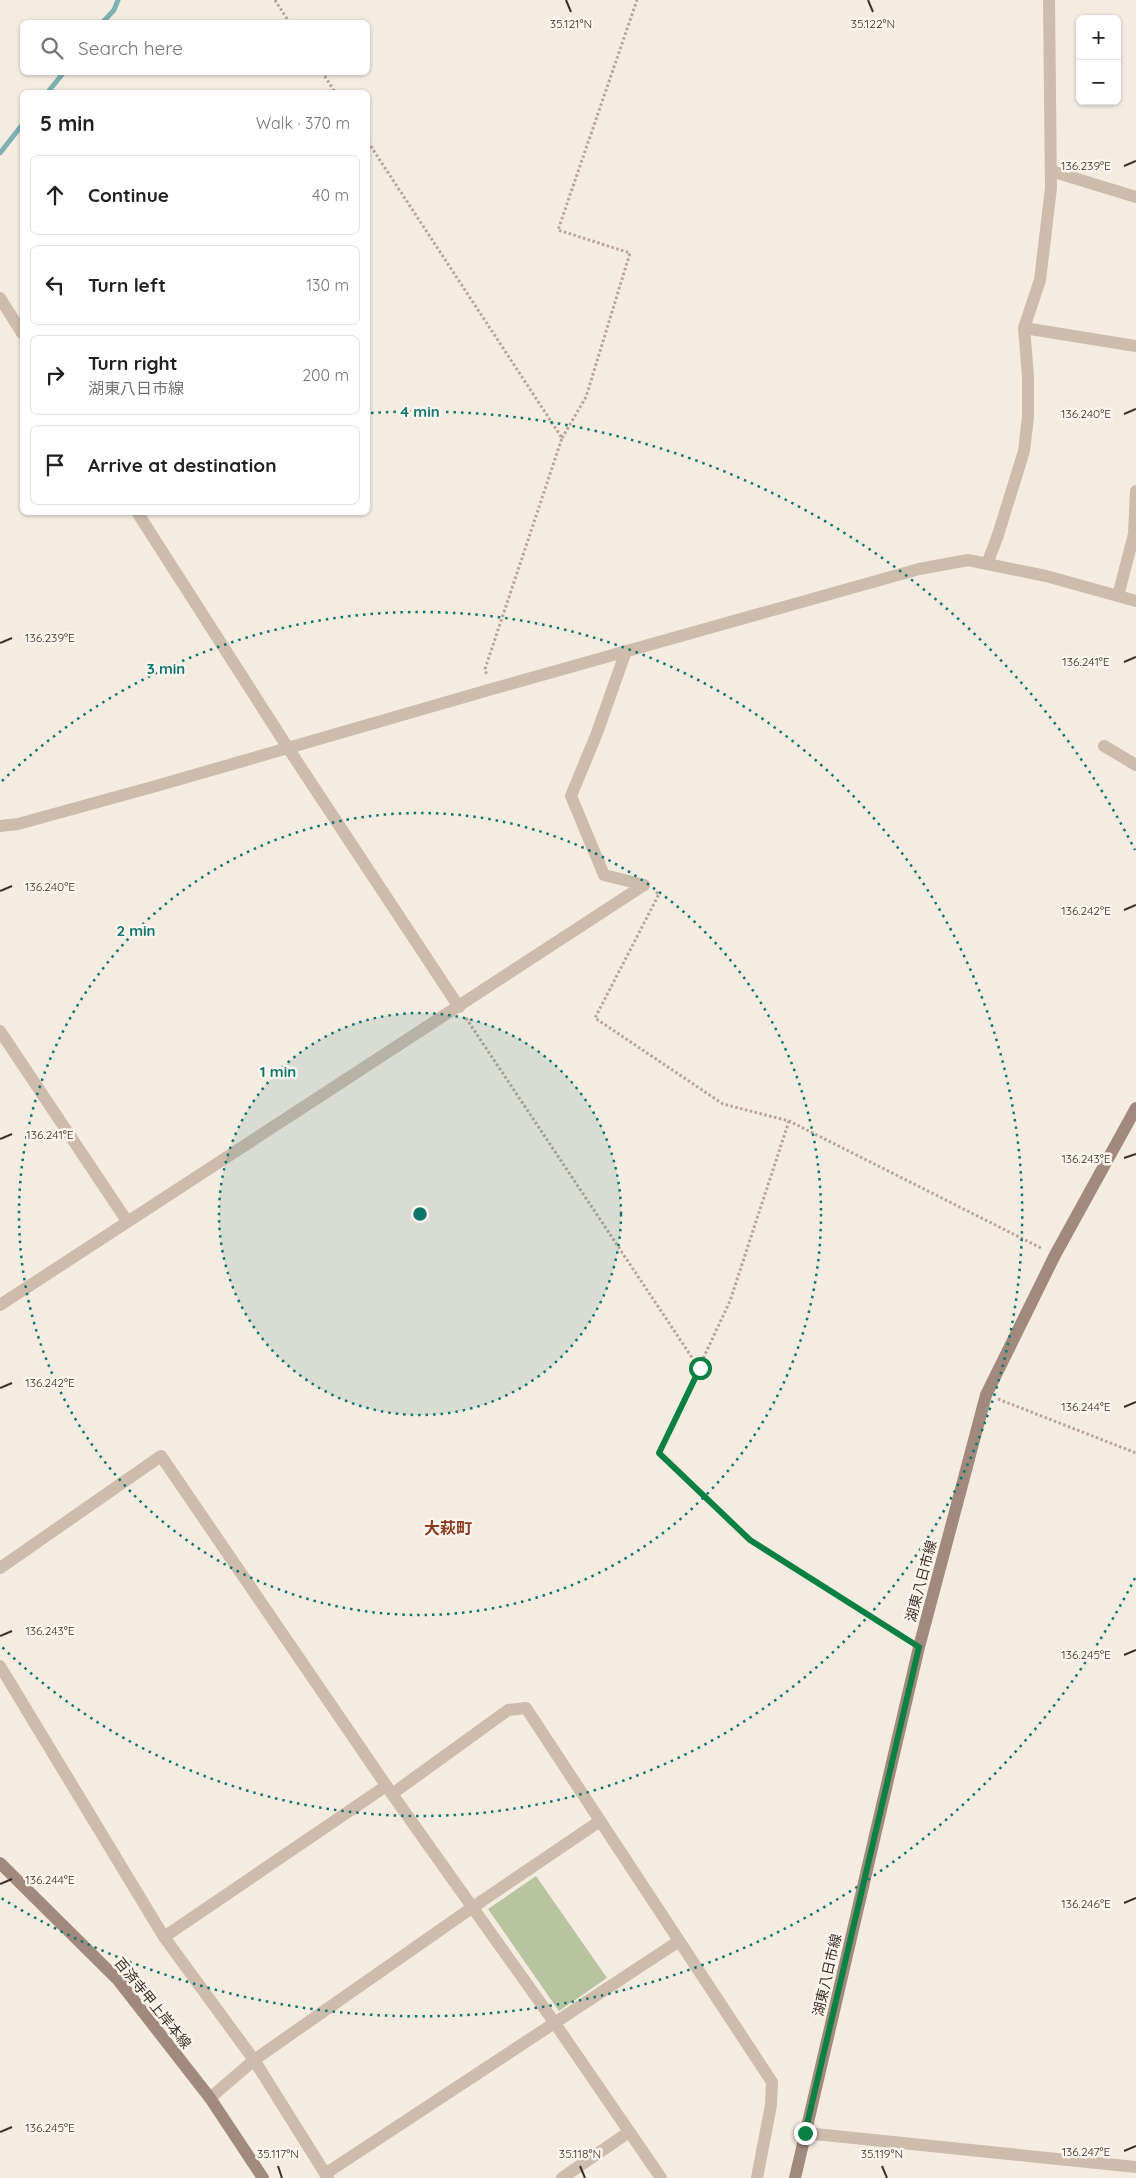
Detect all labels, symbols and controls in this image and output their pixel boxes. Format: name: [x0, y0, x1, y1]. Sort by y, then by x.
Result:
map controls: [1076, 15, 1121, 105]
button: +: [1076, 15, 1121, 60]
text: 35.121°N: [550, 16, 592, 31]
text: 35.122°N: [851, 16, 895, 31]
search box: [20, 20, 370, 75]
icon: search: [38, 34, 66, 62]
text: Search here: [78, 36, 183, 60]
button: −: [1076, 60, 1121, 105]
text: 5 min: [40, 110, 95, 136]
text: Walk · 370 m: [256, 113, 350, 133]
text: 136.239°E: [1061, 158, 1111, 173]
icon: ahead: [41, 181, 69, 209]
text: Continue: [88, 183, 169, 207]
text: 40 m: [312, 185, 349, 205]
icon: left: [41, 271, 69, 299]
text: Turn left: [88, 273, 166, 297]
text: 130 m: [306, 275, 349, 295]
text: Turn right: [88, 351, 177, 375]
icon: right: [41, 361, 69, 389]
text: 200 m: [302, 365, 349, 385]
text: 湖東八日市線: [88, 378, 184, 398]
text: 4 min: [400, 402, 440, 421]
text: 136.240°E: [1061, 406, 1111, 421]
icon: arrive: [41, 451, 69, 479]
text: Arrive at destination: [88, 453, 277, 477]
text: 136.239°E: [25, 630, 75, 645]
text: 136.241°E: [1062, 654, 1110, 669]
text: 3 min: [147, 659, 185, 678]
text: 136.240°E: [25, 879, 75, 894]
text: 136.242°E: [1061, 903, 1111, 918]
text: 2 min: [116, 921, 156, 940]
text: 1 min: [260, 1062, 296, 1081]
text: 136.241°E: [26, 1127, 74, 1142]
text: 136.243°E: [1061, 1151, 1111, 1166]
centre of rings: [411, 1205, 429, 1223]
route start: [689, 1357, 712, 1380]
text: 136.242°E: [25, 1375, 75, 1390]
text: 136.244°E: [1061, 1399, 1111, 1414]
district label: 大萩町: [424, 1518, 472, 1538]
street label: 湖東八日市線: [901, 1538, 941, 1624]
text: 136.243°E: [25, 1623, 75, 1638]
text: 136.245°E: [1061, 1647, 1111, 1662]
text: 136.244°E: [25, 1872, 75, 1887]
text: 136.246°E: [1061, 1896, 1111, 1911]
street label: 湖東八日市線: [809, 1932, 845, 2018]
street label: 百済寺甲上岸本線: [111, 1954, 195, 2052]
text: 136.245°E: [25, 2120, 75, 2135]
route end: [794, 2122, 817, 2145]
text: 136.247°E: [1062, 2144, 1111, 2159]
text: 35.117°N: [257, 2146, 299, 2161]
text: 35.118°N: [559, 2146, 601, 2161]
text: 35.119°N: [861, 2146, 903, 2161]

